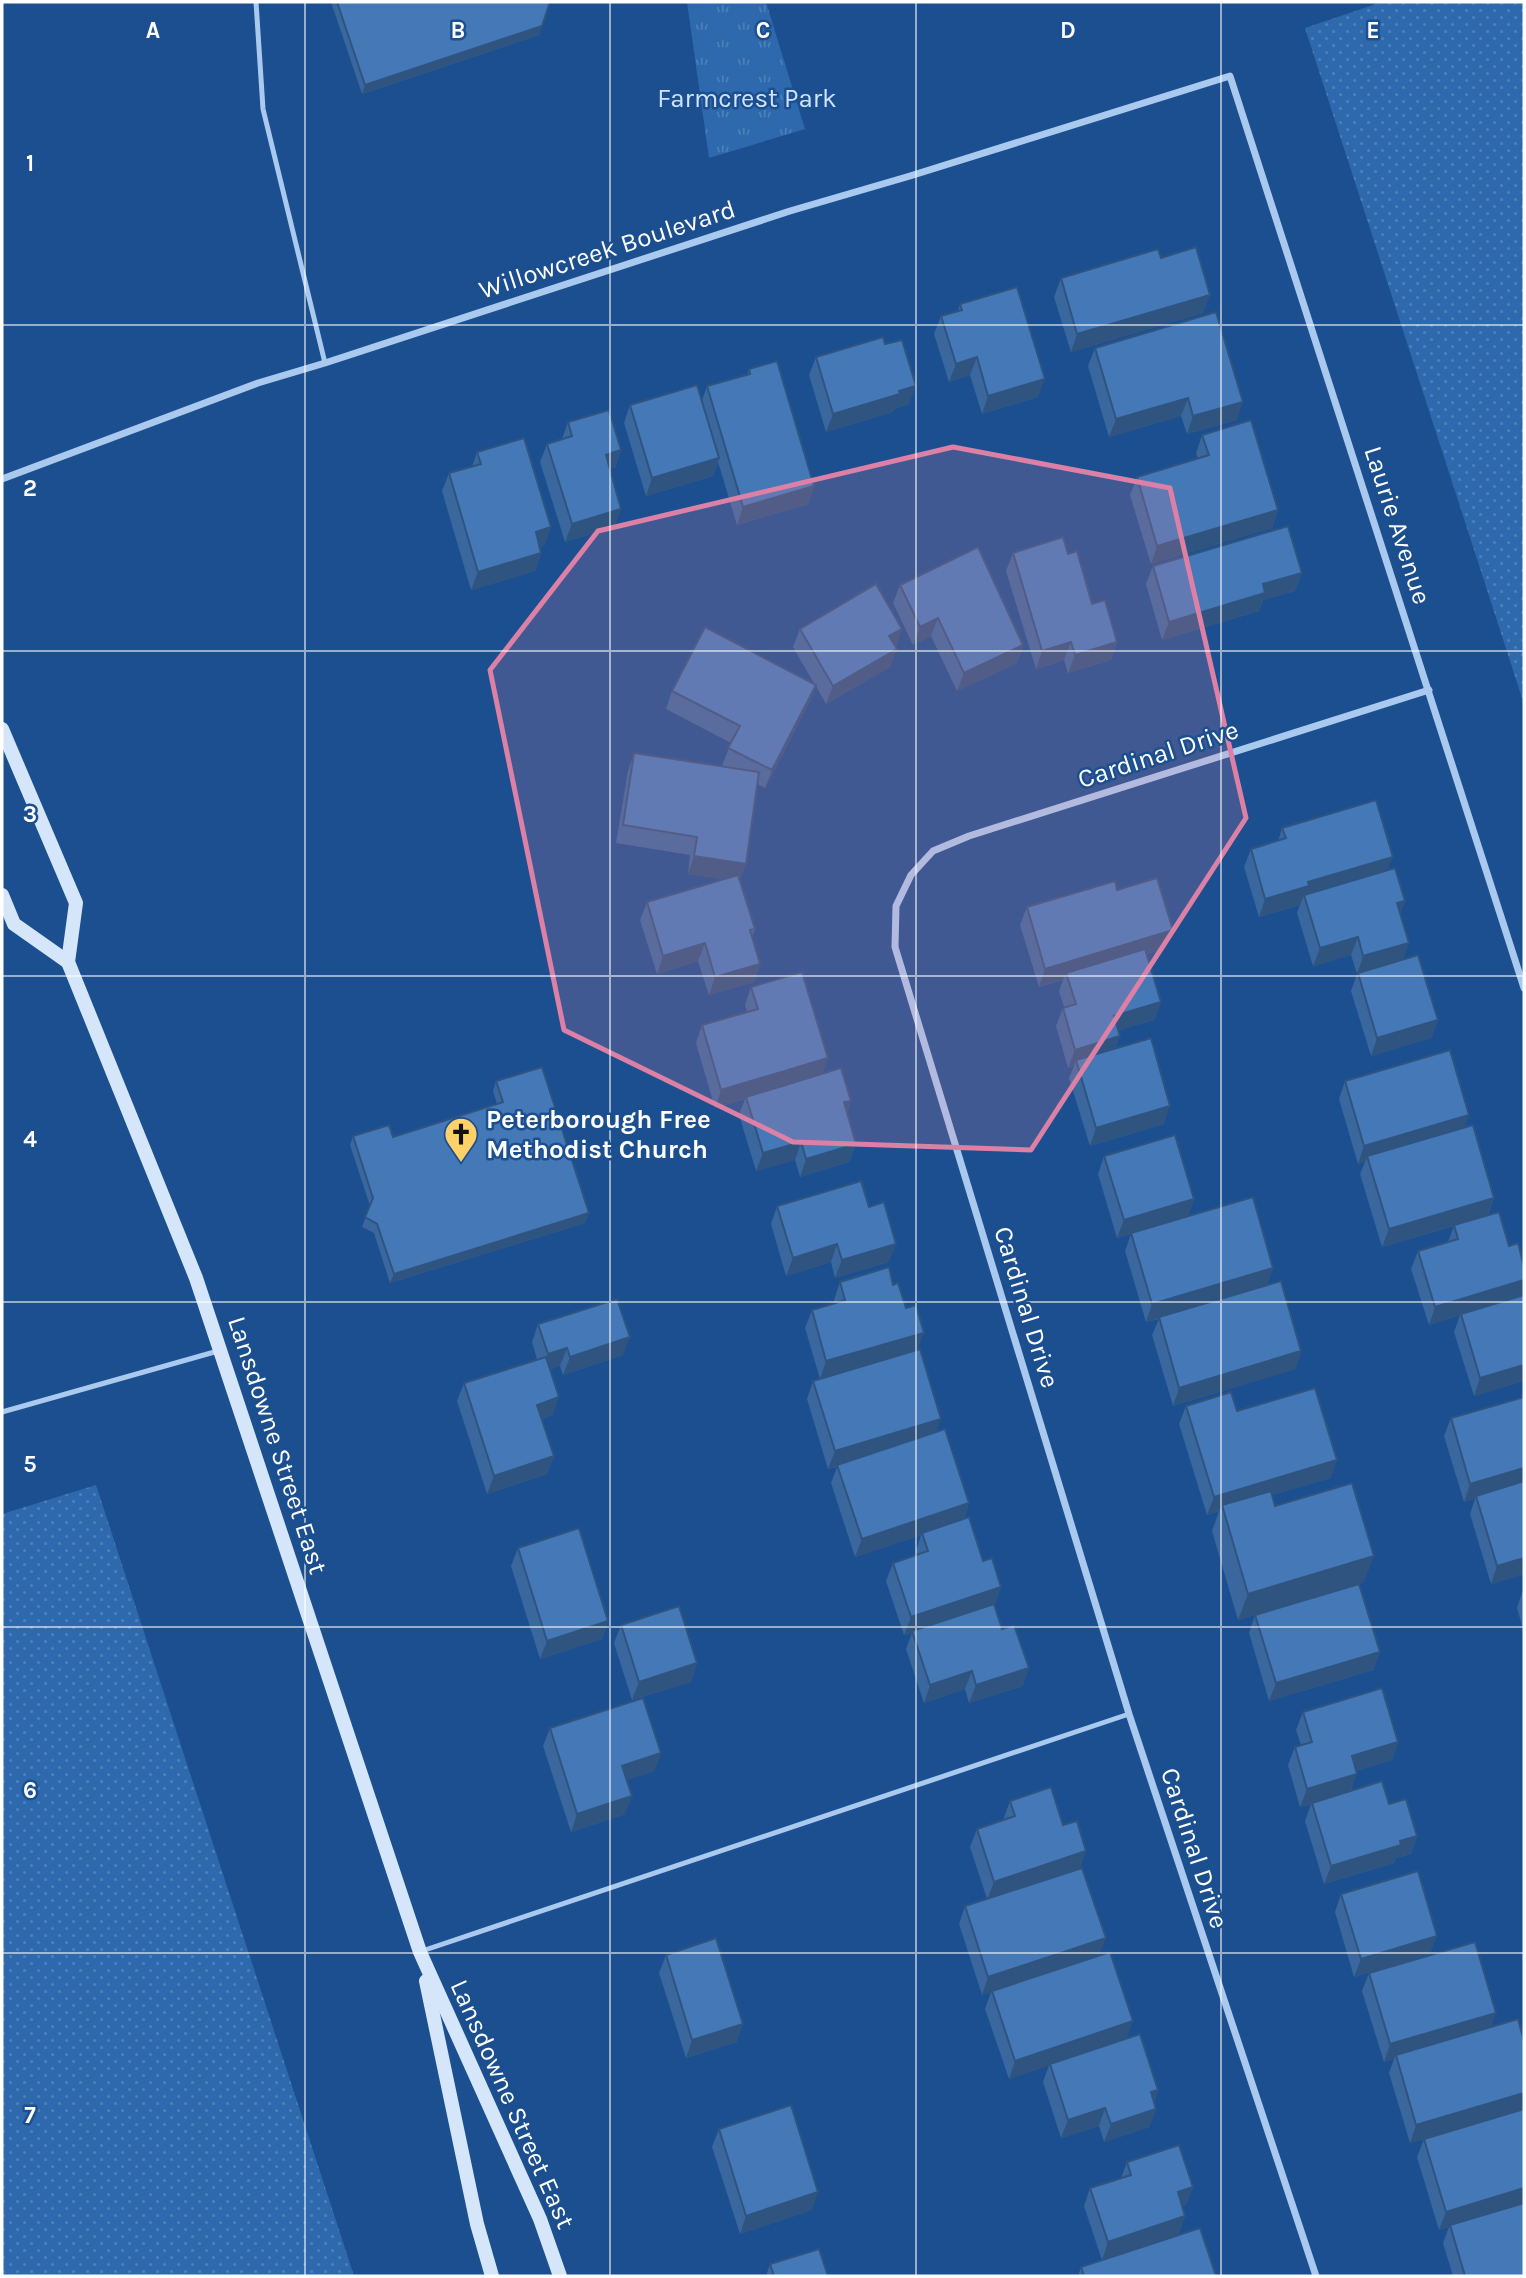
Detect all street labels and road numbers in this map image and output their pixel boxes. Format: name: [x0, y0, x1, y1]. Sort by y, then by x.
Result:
street label: Willowcreek Boulevard: [475, 193, 739, 306]
street label: Laurie Avenue: [1357, 442, 1438, 608]
street label: Cardinal Drive: [1074, 714, 1242, 795]
street label: Cardinal Drive: [987, 1223, 1066, 1392]
street label: Lansdowne Street East: [221, 1312, 334, 1578]
street label: Cardinal Drive: [1154, 1764, 1235, 1932]
street label: Lansdowne Street East: [444, 1975, 582, 2234]

